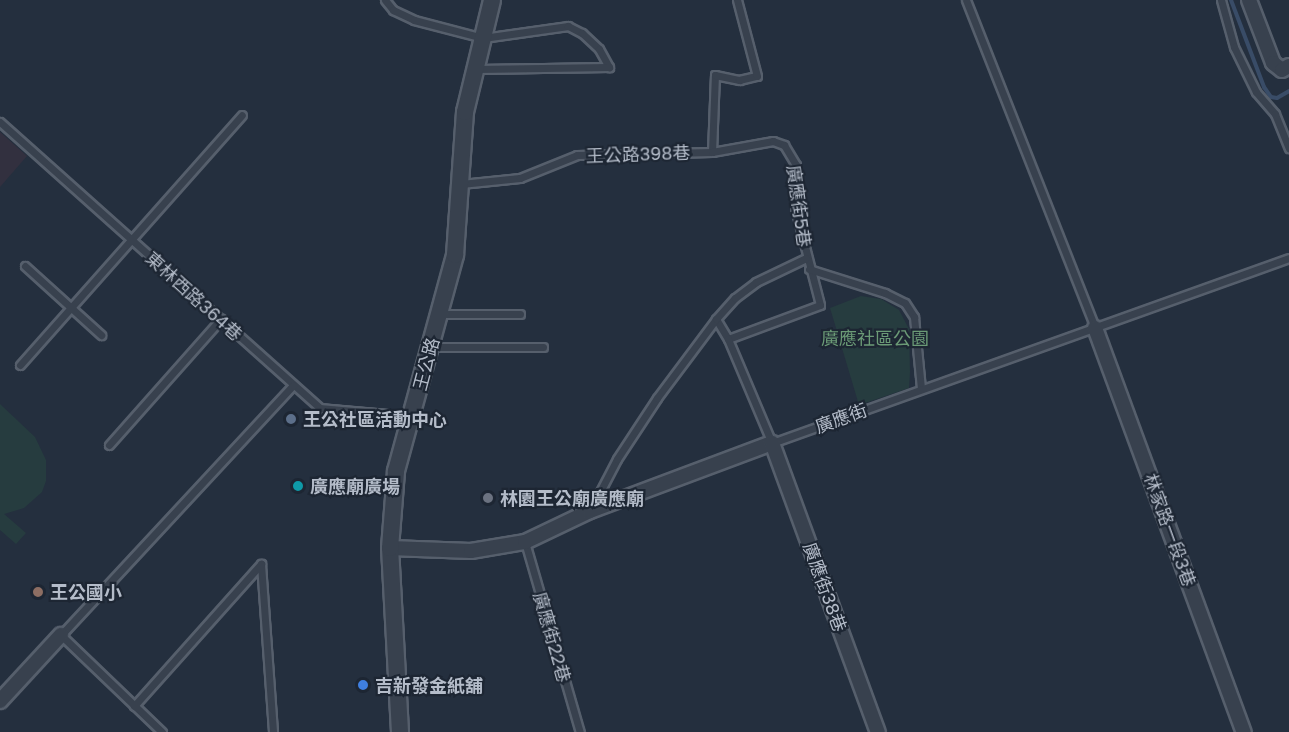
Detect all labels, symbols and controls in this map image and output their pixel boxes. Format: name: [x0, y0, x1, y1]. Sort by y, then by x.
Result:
street label: 王公路398巷: [585, 141, 691, 167]
street label: 廣應街5巷: [783, 164, 815, 248]
street label: 東林西路364巷: [141, 247, 247, 345]
park label: 廣應社區公園: [821, 327, 929, 349]
street label: 王公路: [409, 335, 443, 393]
street label: 廣應街: [812, 399, 870, 437]
place label: 王公社區活動中心: [303, 408, 447, 430]
marker: 王公社區活動中心: [284, 412, 298, 426]
street label: 林家路一段3巷: [1140, 471, 1200, 589]
place label: 廣應廟廣場: [310, 475, 400, 497]
marker: 廣應廟廣場: [291, 479, 305, 493]
place label: 林園王公廟廣應廟: [500, 487, 644, 509]
marker: 林園王公廟廣應廟: [481, 491, 495, 505]
street label: 廣應街38巷: [799, 539, 851, 635]
place label: 王公國小: [50, 581, 122, 603]
marker: 王公國小: [31, 585, 45, 599]
street label: 廣應街22巷: [529, 589, 575, 685]
place label: 吉新發金紙舖: [375, 674, 483, 696]
marker: 吉新發金紙舖: [356, 678, 370, 692]

